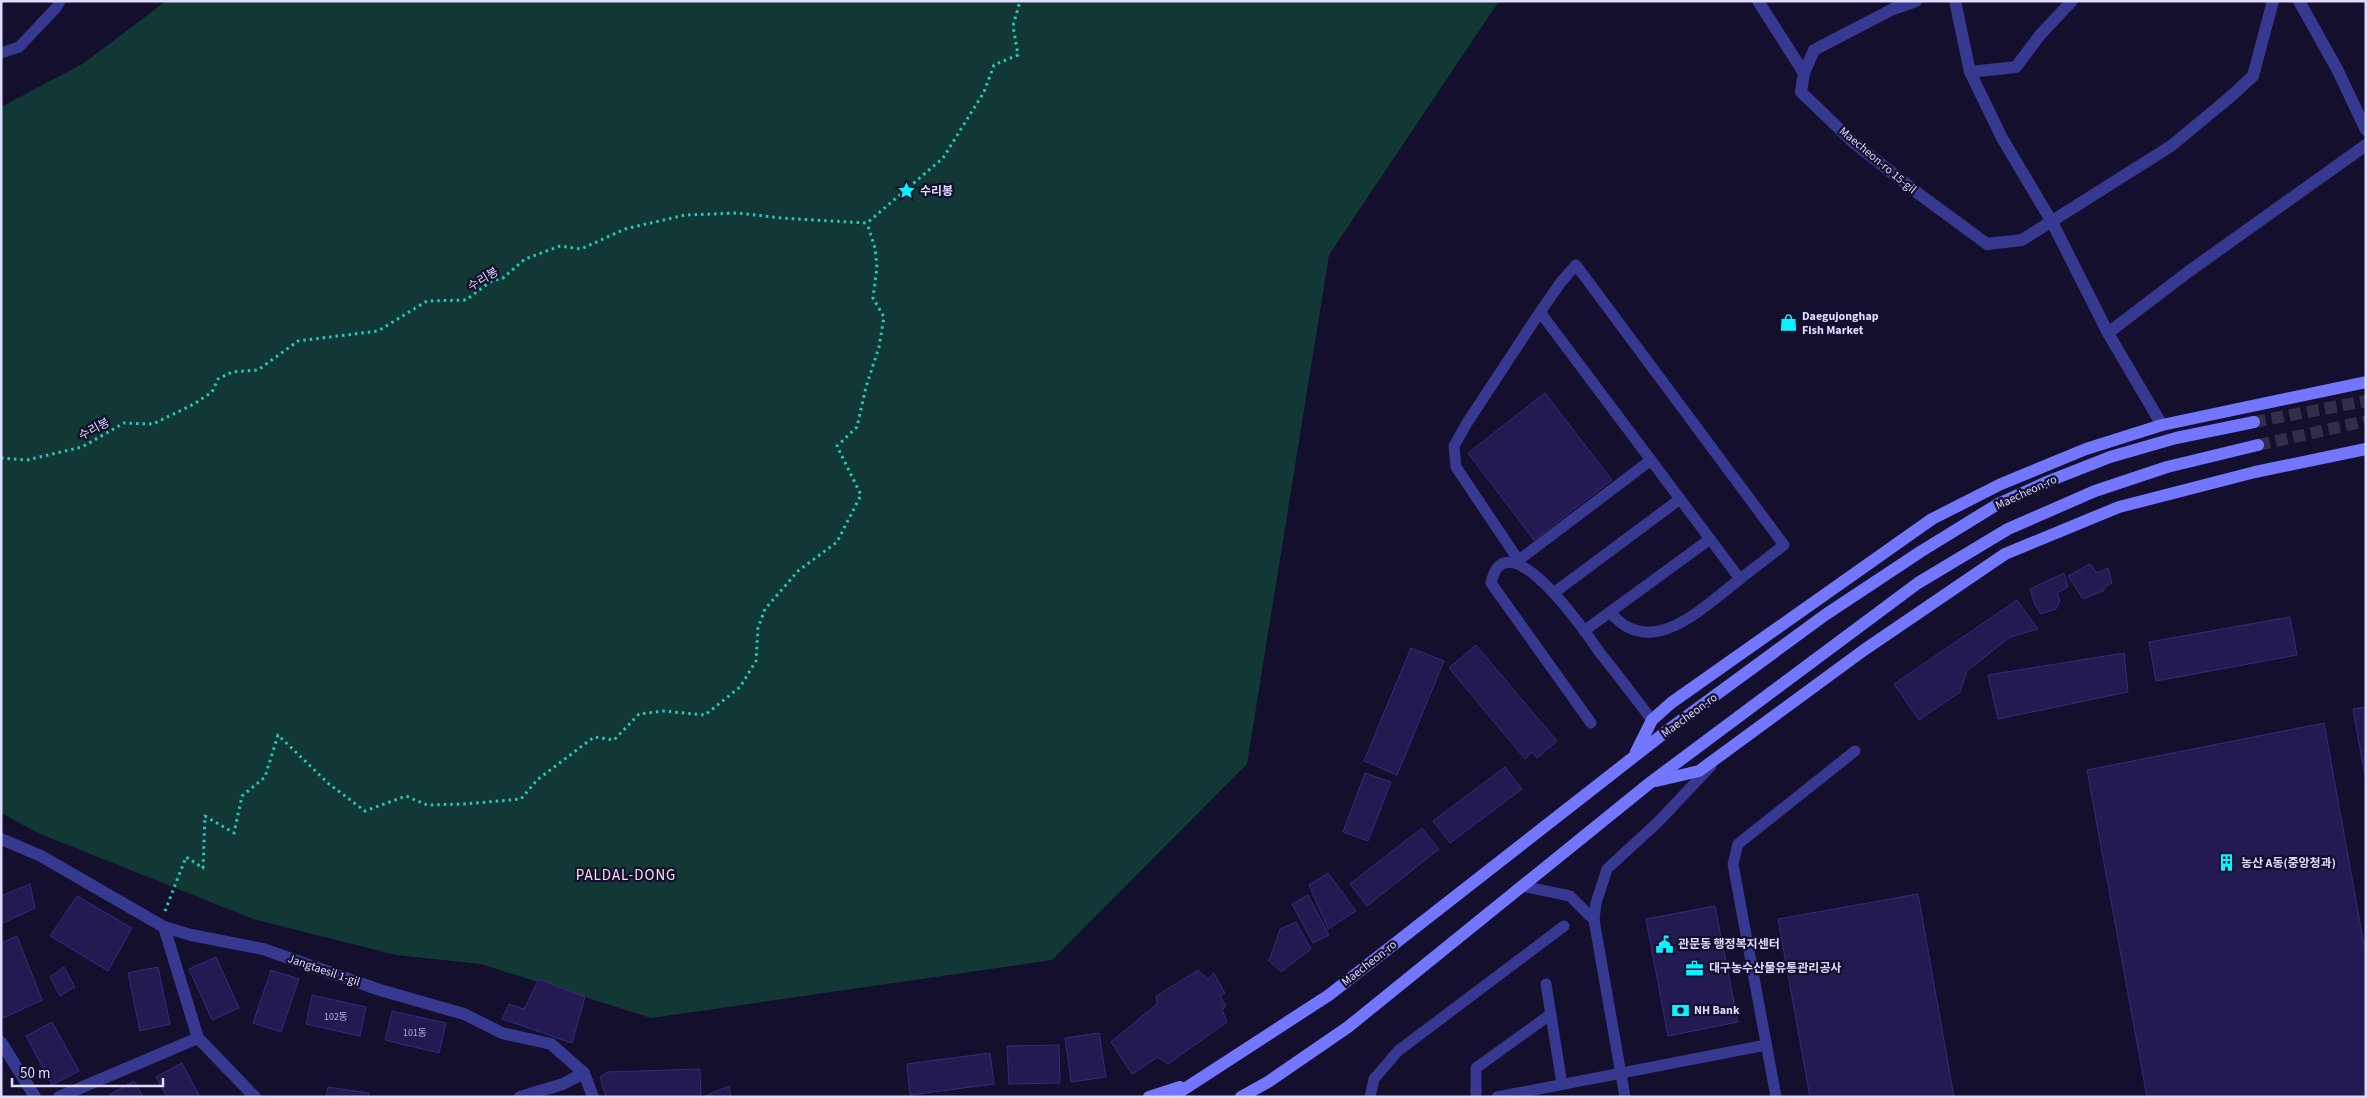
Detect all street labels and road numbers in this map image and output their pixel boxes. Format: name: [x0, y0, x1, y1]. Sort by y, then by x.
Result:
street label: Maecheon-ro 15-gil: [1835, 123, 1920, 198]
street label: 수리봉: [465, 264, 502, 295]
street label: 수리봉: [76, 414, 113, 445]
street label: Maecheon-ro: [1993, 471, 2060, 514]
street label: Maecheon-ro: [1658, 689, 1721, 742]
street label: Maecheon-ro: [1338, 936, 1401, 990]
street label: Jangtaesil 1-gil: [285, 950, 362, 991]

